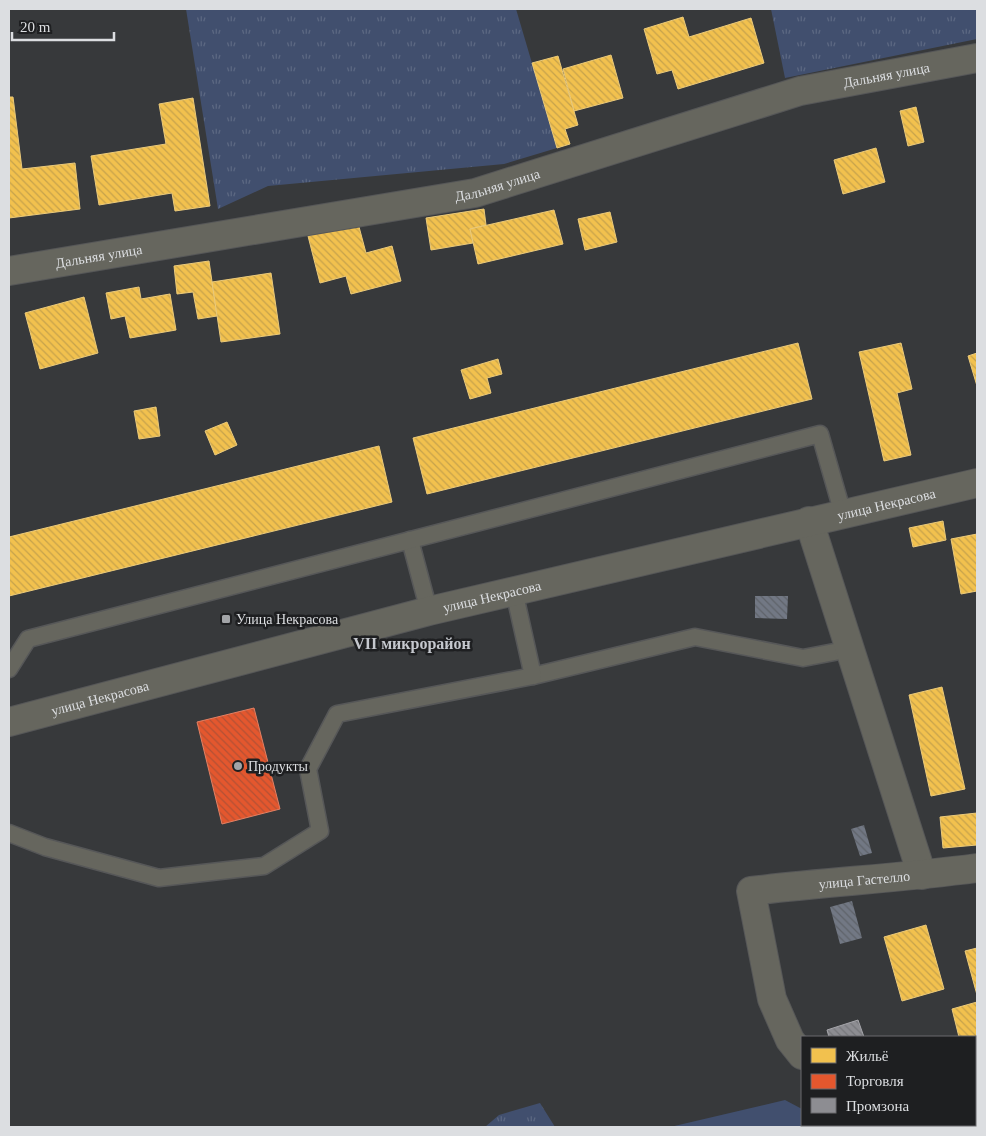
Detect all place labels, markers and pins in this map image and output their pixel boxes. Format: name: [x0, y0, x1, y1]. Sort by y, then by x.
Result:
place label: Улица Некрасова: [236, 612, 339, 627]
marker: Улица Некрасова: [220, 613, 232, 625]
place label: Продукты: [248, 759, 309, 774]
marker: Продукты: [232, 760, 244, 772]

